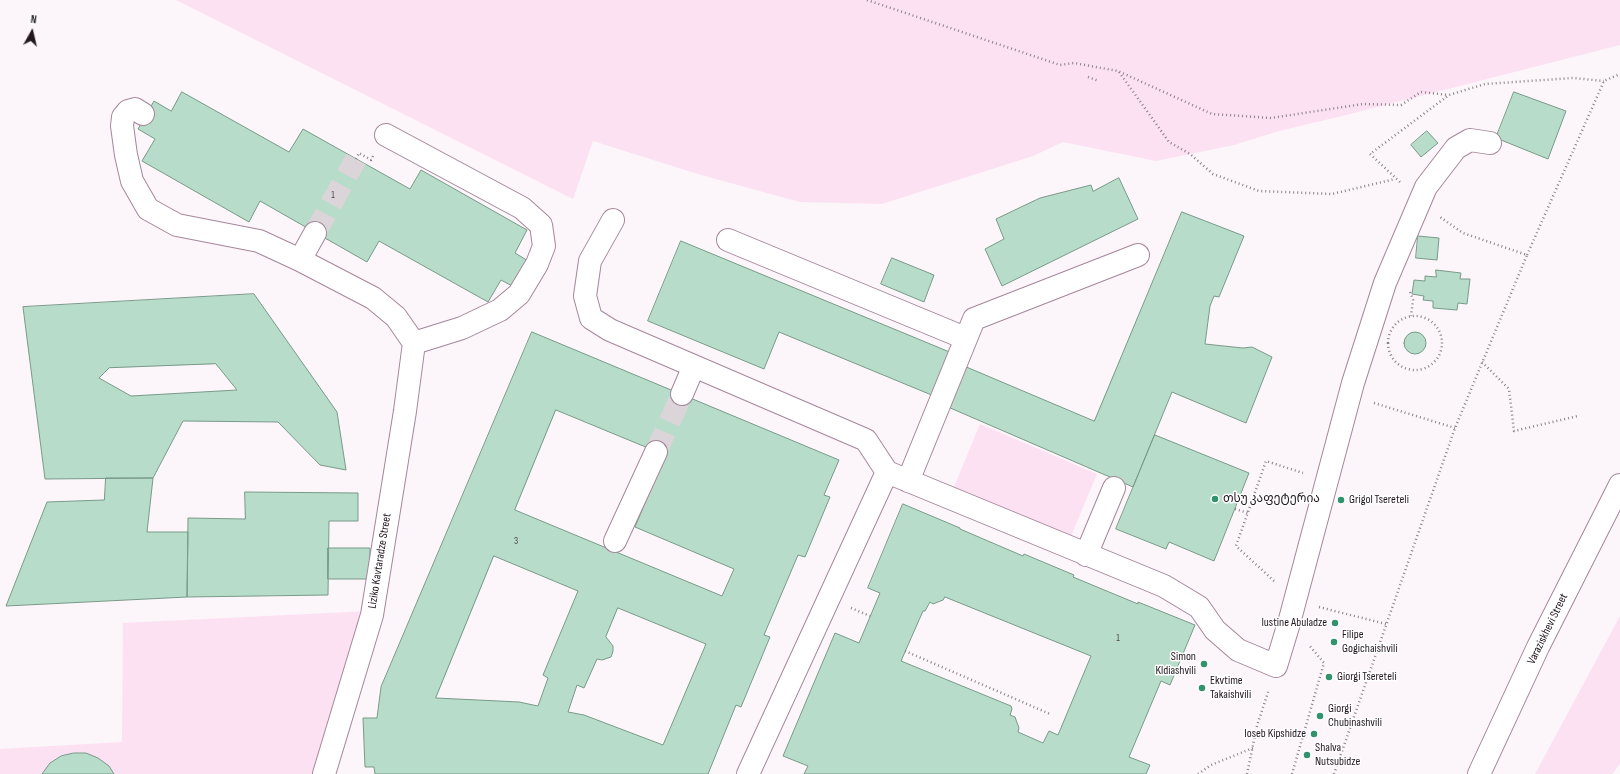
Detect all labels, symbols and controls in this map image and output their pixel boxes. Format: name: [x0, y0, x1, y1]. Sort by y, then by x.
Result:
north arrow: [12, 12, 52, 52]
text: N: [30, 13, 38, 26]
house number: 1: [331, 189, 335, 201]
place label: თსუ კაფეტერია: [1223, 492, 1320, 506]
place label: Grigol Tsereteli: [1349, 493, 1409, 507]
marker: თსუ კაფეტერია: [1210, 494, 1220, 504]
marker: Grigol Tsereteli: [1336, 495, 1346, 505]
street label: Liziko Kavtaradze Street: [365, 512, 395, 610]
house number: 3: [514, 535, 518, 547]
street label: Varaziskhevi Street: [1525, 591, 1571, 667]
place label: Iustine Abuladze: [1261, 616, 1327, 630]
marker: Iustine Abuladze: [1330, 618, 1340, 628]
place label: Filipe Gogichaishvili: [1342, 628, 1398, 656]
house number: 1: [1116, 632, 1120, 644]
marker: Filipe Gogichaishvili: [1329, 637, 1339, 647]
place label: Simon Kldiashvili: [1155, 650, 1196, 678]
marker: Simon Kldiashvili: [1199, 659, 1209, 669]
place label: Giorgi Tsereteli: [1337, 670, 1397, 684]
marker: Giorgi Tsereteli: [1324, 672, 1334, 682]
place label: Ekvtime Takaishvili: [1210, 674, 1251, 702]
marker: Ekvtime Takaishvili: [1197, 683, 1207, 693]
place label: Giorgi Chubinashvili: [1328, 702, 1382, 730]
marker: Giorgi Chubinashvili: [1315, 711, 1325, 721]
place label: Ioseb Kipshidze: [1244, 727, 1306, 741]
marker: Ioseb Kipshidze: [1309, 729, 1319, 739]
place label: Shalva Nutsubidze: [1315, 741, 1360, 769]
marker: Shalva Nutsubidze: [1302, 750, 1312, 760]

